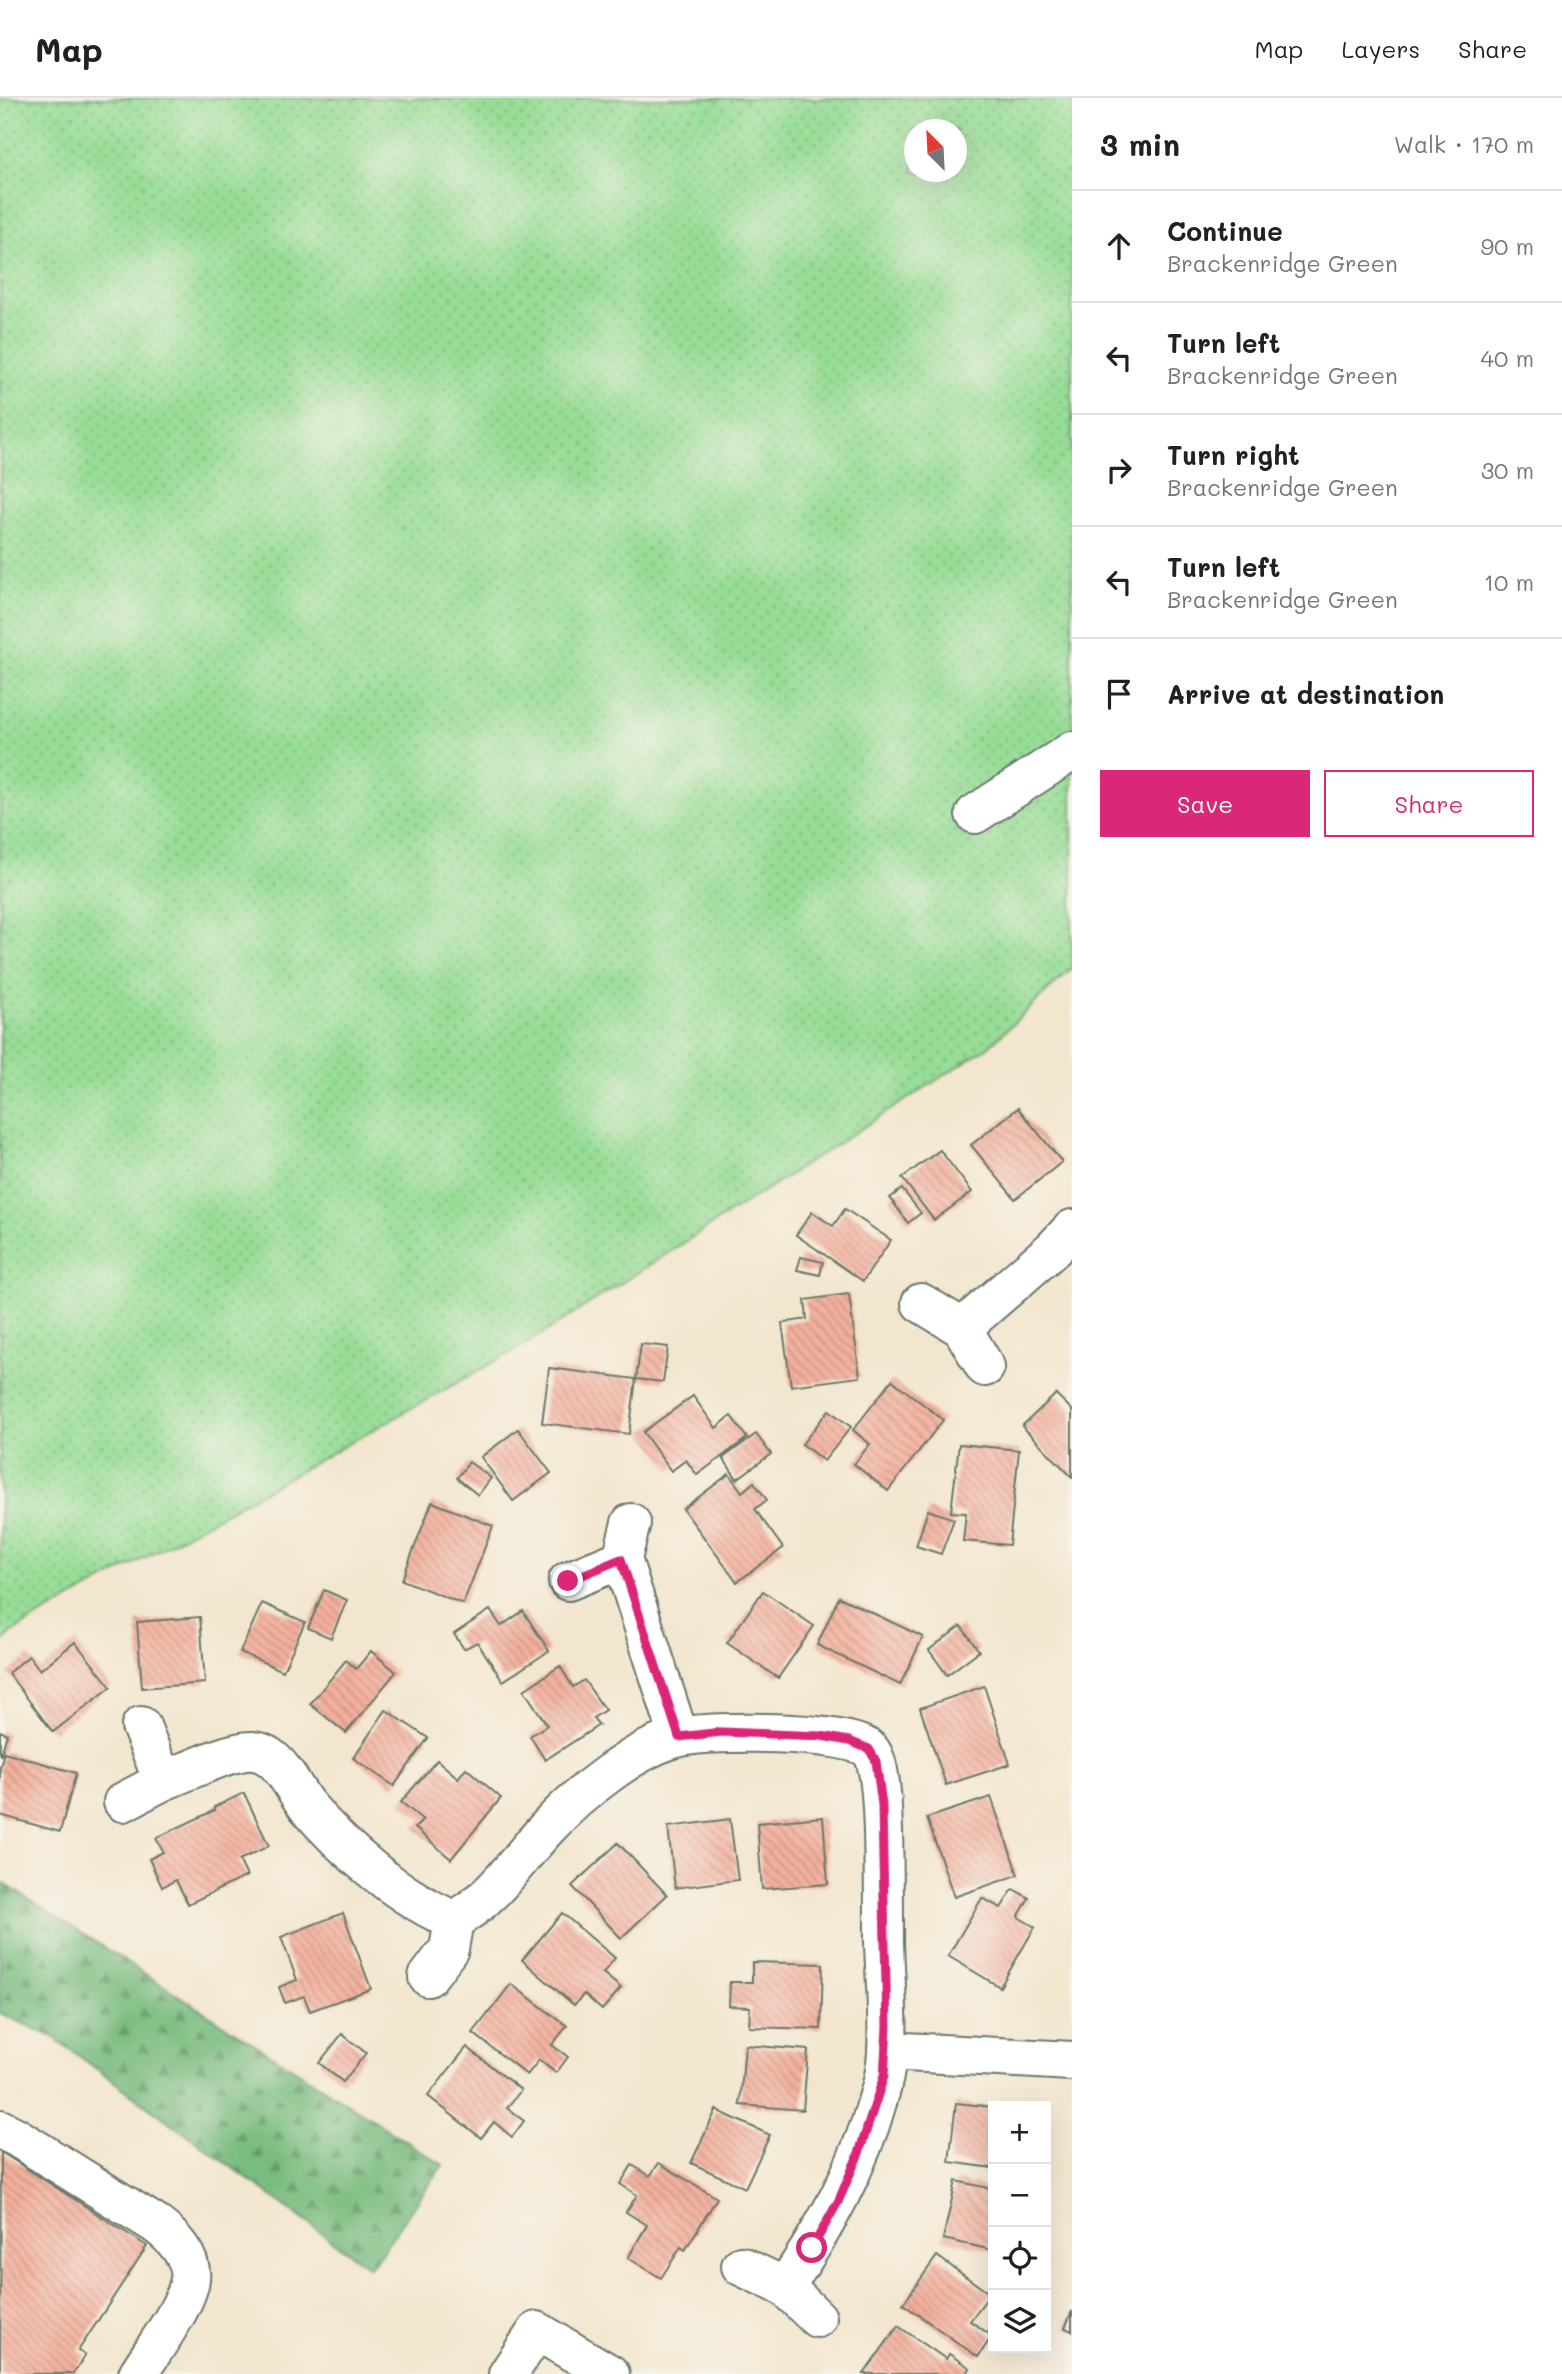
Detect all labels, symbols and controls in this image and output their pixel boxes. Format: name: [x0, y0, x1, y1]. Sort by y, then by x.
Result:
text: Map: [35, 27, 103, 70]
text: Map: [1255, 33, 1303, 64]
text: Layers: [1341, 33, 1420, 64]
text: Share: [1458, 33, 1527, 64]
north arrow: [904, 119, 967, 182]
text: 3 min: [1100, 124, 1180, 164]
text: Walk · 170 m: [1394, 129, 1534, 159]
text: Continue: [1167, 214, 1283, 248]
icon: ahead: [1100, 227, 1138, 265]
text: 90 m: [1481, 231, 1534, 261]
text: Brackenridge Green: [1167, 248, 1398, 278]
text: Turn left: [1167, 326, 1280, 360]
icon: left: [1100, 339, 1138, 377]
text: 40 m: [1481, 343, 1534, 373]
text: Brackenridge Green: [1167, 360, 1398, 390]
text: Turn right: [1167, 438, 1300, 472]
icon: right: [1100, 451, 1138, 489]
text: 30 m: [1481, 455, 1534, 485]
text: Brackenridge Green: [1167, 472, 1398, 502]
text: Turn left: [1167, 550, 1280, 584]
icon: left: [1100, 563, 1138, 601]
text: 10 m: [1484, 567, 1534, 597]
text: Brackenridge Green: [1167, 584, 1398, 614]
icon: arrive: [1100, 675, 1138, 713]
text: Arrive at destination: [1167, 677, 1444, 711]
button: Save: [1100, 770, 1310, 837]
button: Share: [1324, 770, 1534, 837]
route end: [552, 1565, 583, 1596]
map controls: [988, 2101, 1051, 2353]
button: +: [988, 2101, 1051, 2164]
button: −: [988, 2164, 1051, 2227]
button: locate: [988, 2227, 1051, 2290]
route start: [796, 2232, 827, 2263]
button: layers: [988, 2290, 1051, 2353]

